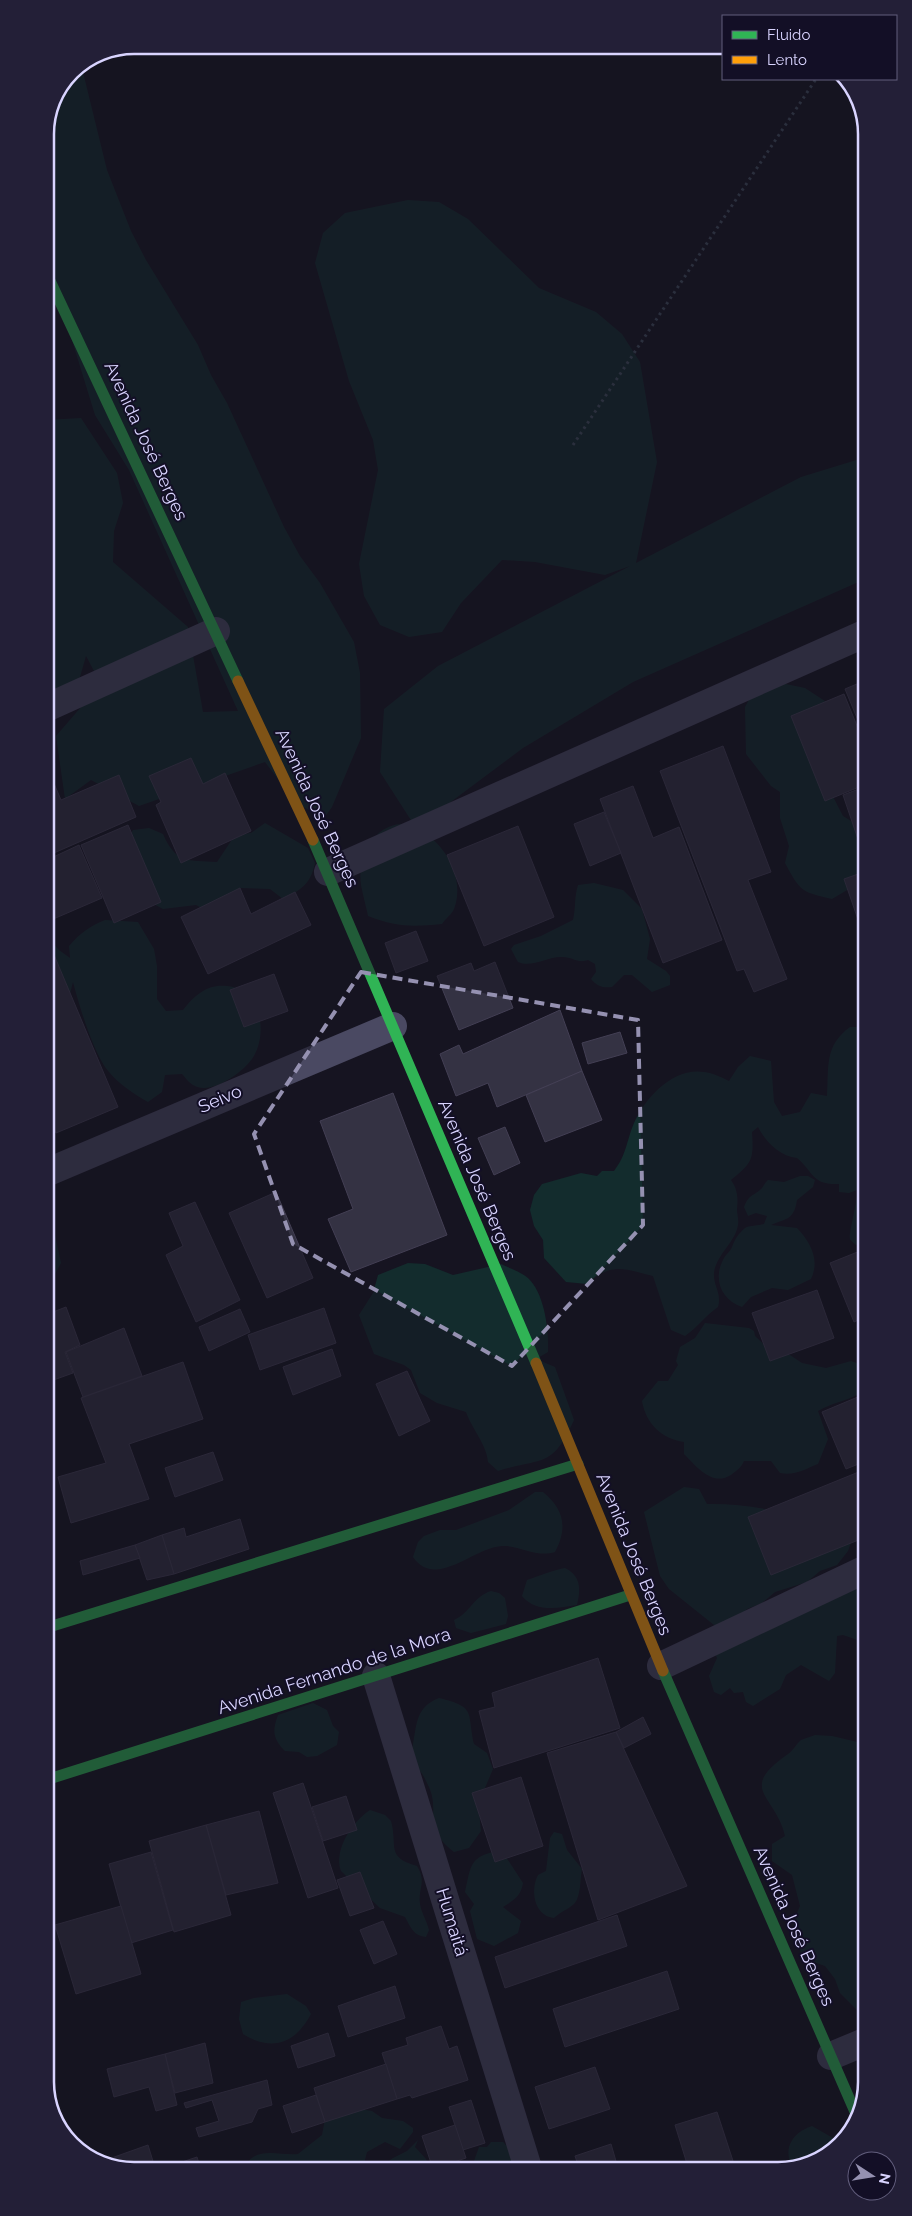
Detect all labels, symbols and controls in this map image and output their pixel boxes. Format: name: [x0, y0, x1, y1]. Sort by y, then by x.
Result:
legend: [722, 15, 897, 80]
text: Fluido: [767, 26, 810, 44]
text: Lento: [767, 51, 807, 69]
street label: Avenida José Berges: [100, 358, 193, 524]
street label: Avenida José Berges: [271, 725, 364, 891]
street label: Seivo: [195, 1080, 245, 1117]
street label: Avenida José Berges: [434, 1096, 521, 1264]
street label: Avenida José Berges: [592, 1470, 677, 1638]
street label: Avenida Fernando de la Mora: [215, 1623, 453, 1718]
street label: Avenida José Berges: [750, 1842, 839, 2009]
street label: Humaitá: [432, 1885, 473, 1958]
north arrow: [847, 2151, 897, 2201]
text: N: [876, 2172, 894, 2186]

